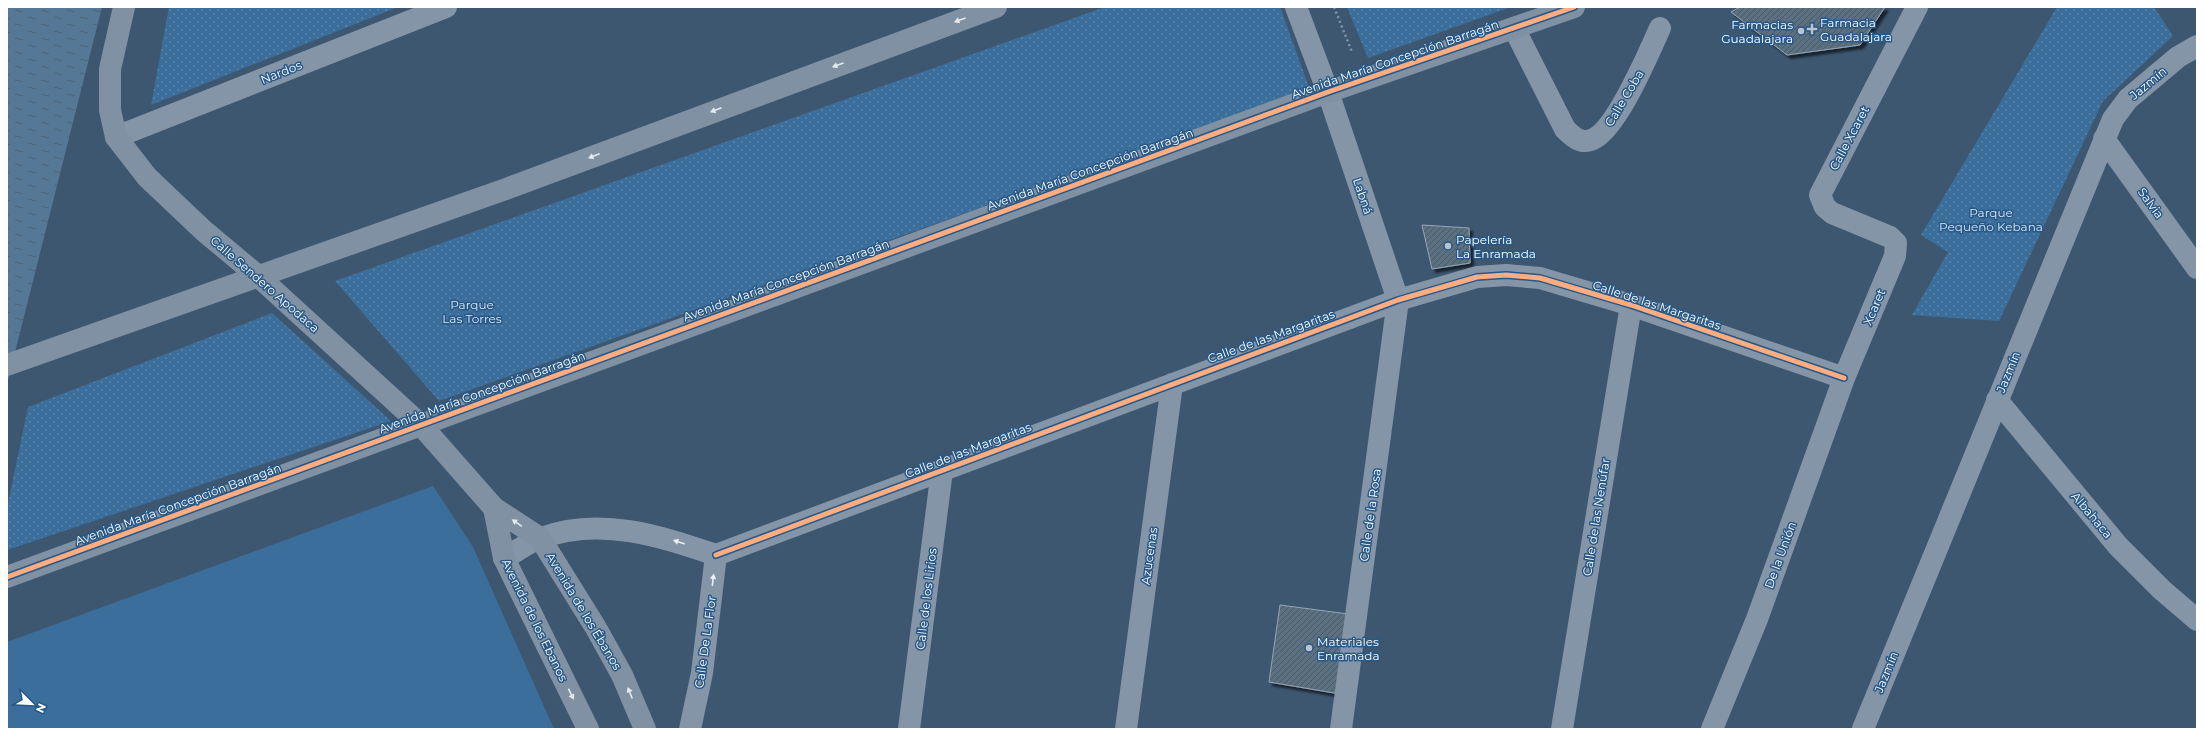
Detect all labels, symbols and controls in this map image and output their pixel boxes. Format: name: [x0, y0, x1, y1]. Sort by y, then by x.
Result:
place label: Farmacia Guadalajara: [1820, 15, 1892, 44]
street label: Avenida María Concepción Barragán: [1289, 16, 1501, 102]
place label: Farmacias Guadalajara: [1721, 17, 1793, 46]
one-way arrow: [953, 18, 965, 24]
marker: Farmacia Guadalajara: [1807, 24, 1817, 34]
marker: Farmacias Guadalajara: [1796, 26, 1806, 36]
street label: Nardos: [258, 57, 304, 87]
one-way arrow: [831, 62, 843, 68]
street label: Jazmín: [2126, 63, 2169, 103]
street label: Calle Coba: [1601, 67, 1647, 129]
street label: Calle Xcaret: [1826, 103, 1872, 173]
one-way arrow: [709, 108, 721, 114]
street label: Avenida María Concepción Barragán: [985, 125, 1195, 213]
one-way arrow: [588, 154, 600, 160]
street label: Labná: [1350, 176, 1376, 216]
street label: Salvia: [2135, 185, 2167, 221]
park label: Parque Pequeño Kebana: [1939, 205, 2043, 234]
place label: Papelería La Enramada: [1456, 232, 1536, 261]
street label: Calle Sendero Apodaca: [208, 233, 322, 335]
street label: Avenida María Concepción Barragán: [681, 236, 891, 324]
marker: Papelería La Enramada: [1443, 241, 1453, 251]
street label: Calle de las Margaritas: [1591, 277, 1723, 333]
street label: Xcaret: [1860, 286, 1888, 327]
park label: Parque Las Torres: [442, 297, 502, 326]
street label: Calle de las Margaritas: [1205, 306, 1337, 366]
street label: Avenida María Concepción Barragán: [377, 348, 587, 436]
street label: Jazmín: [1993, 349, 2023, 396]
street label: Calle de las Margaritas: [903, 419, 1033, 481]
street label: Calle de las Nenúfar: [1579, 457, 1613, 577]
street label: Avenida María Concepción Barragán: [73, 460, 283, 548]
street label: Calle de la Rosa: [1356, 468, 1384, 562]
street label: Albahaca: [2068, 489, 2116, 541]
one-way arrow: [512, 519, 522, 527]
street label: De la Unión: [1761, 519, 1799, 591]
street label: Azucenas: [1138, 526, 1160, 586]
one-way arrow: [673, 539, 685, 545]
street label: Calle de los Lirios: [912, 547, 940, 651]
street label: Avenida de los Ébanos: [543, 549, 625, 673]
street label: Avenida de los Ebanos: [499, 556, 571, 684]
one-way arrow: [710, 574, 716, 586]
street label: Calle De La Flor: [691, 595, 719, 689]
place label: Materiales Enramada: [1317, 634, 1380, 663]
marker: Materiales Enramada: [1304, 643, 1314, 653]
street label: Jazmín: [1871, 649, 1901, 696]
north arrow: [12, 684, 52, 724]
one-way arrow: [627, 687, 633, 698]
one-way arrow: [567, 688, 574, 699]
text: N: [33, 701, 49, 715]

